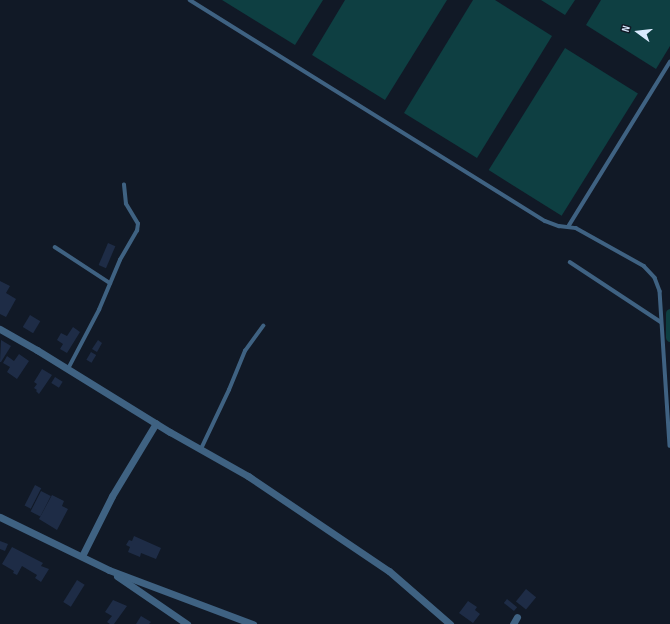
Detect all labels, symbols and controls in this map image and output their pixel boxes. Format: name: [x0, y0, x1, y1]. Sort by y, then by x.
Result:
north arrow: [618, 12, 658, 52]
text: N: [619, 24, 633, 33]

